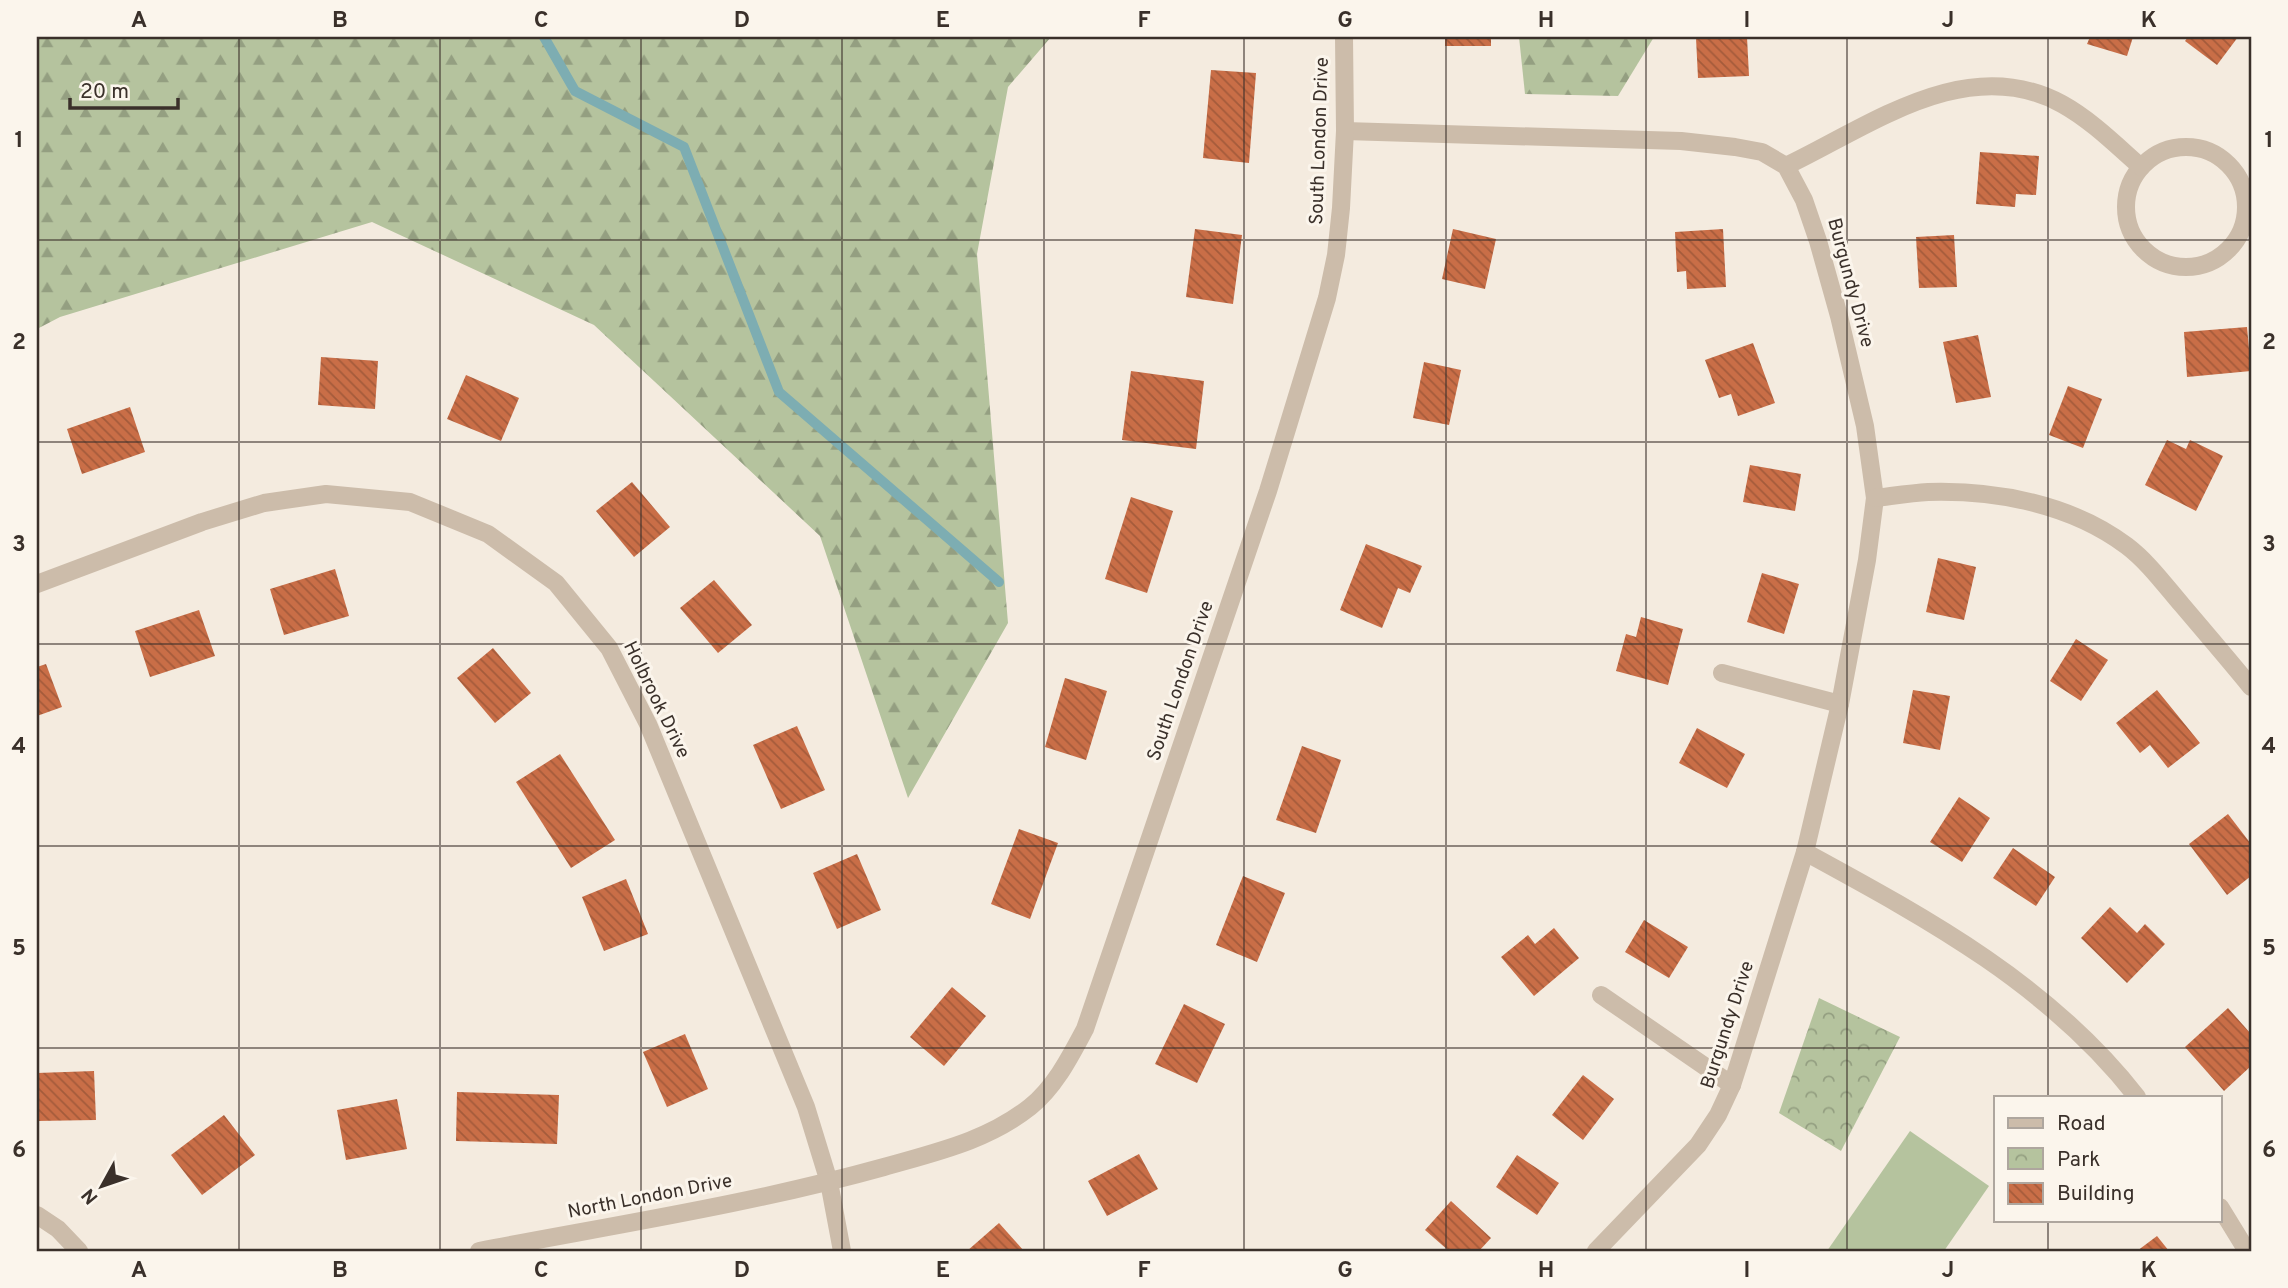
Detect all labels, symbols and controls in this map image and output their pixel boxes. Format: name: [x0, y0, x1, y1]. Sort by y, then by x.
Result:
text: A: [131, 7, 147, 36]
text: B: [332, 7, 348, 36]
text: C: [534, 7, 548, 36]
text: D: [734, 7, 750, 36]
text: E: [936, 7, 950, 36]
text: F: [1137, 7, 1151, 36]
text: G: [1337, 7, 1353, 36]
text: H: [1538, 7, 1554, 36]
text: I: [1744, 7, 1750, 36]
text: J: [1942, 7, 1954, 36]
text: K: [2141, 7, 2157, 36]
street label: South London Drive: [1305, 57, 1335, 225]
scale bar: [70, 66, 178, 110]
text: 20 m: [80, 79, 129, 106]
text: 1: [14, 127, 24, 156]
text: 1: [2264, 127, 2274, 156]
street label: Burgundy Drive: [1821, 216, 1879, 350]
text: 2: [12, 329, 26, 358]
text: 2: [2262, 329, 2276, 358]
text: 3: [12, 531, 26, 560]
text: 3: [2262, 531, 2276, 560]
street label: South London Drive: [1142, 598, 1220, 764]
street label: Holbrook Drive: [617, 637, 695, 763]
text: 4: [12, 733, 26, 762]
text: 4: [2262, 733, 2276, 762]
text: 5: [12, 935, 26, 964]
text: 5: [2262, 935, 2276, 964]
street label: Burgundy Drive: [1696, 958, 1760, 1092]
legend: [1994, 1096, 2222, 1222]
text: Road: [2057, 1111, 2106, 1138]
text: 6: [12, 1137, 26, 1166]
text: 6: [2262, 1137, 2276, 1166]
text: Park: [2057, 1147, 2100, 1174]
north arrow: [66, 1152, 136, 1222]
street label: North London Drive: [566, 1169, 734, 1225]
text: Building: [2057, 1181, 2135, 1208]
text: N: [77, 1183, 104, 1209]
text: A: [131, 1257, 147, 1286]
text: B: [332, 1257, 348, 1286]
text: C: [534, 1257, 548, 1286]
text: D: [734, 1257, 750, 1286]
text: E: [936, 1257, 950, 1286]
text: F: [1137, 1257, 1151, 1286]
text: G: [1337, 1257, 1353, 1286]
text: H: [1538, 1257, 1554, 1286]
text: I: [1744, 1257, 1750, 1286]
text: J: [1942, 1257, 1954, 1286]
text: K: [2141, 1257, 2157, 1286]

